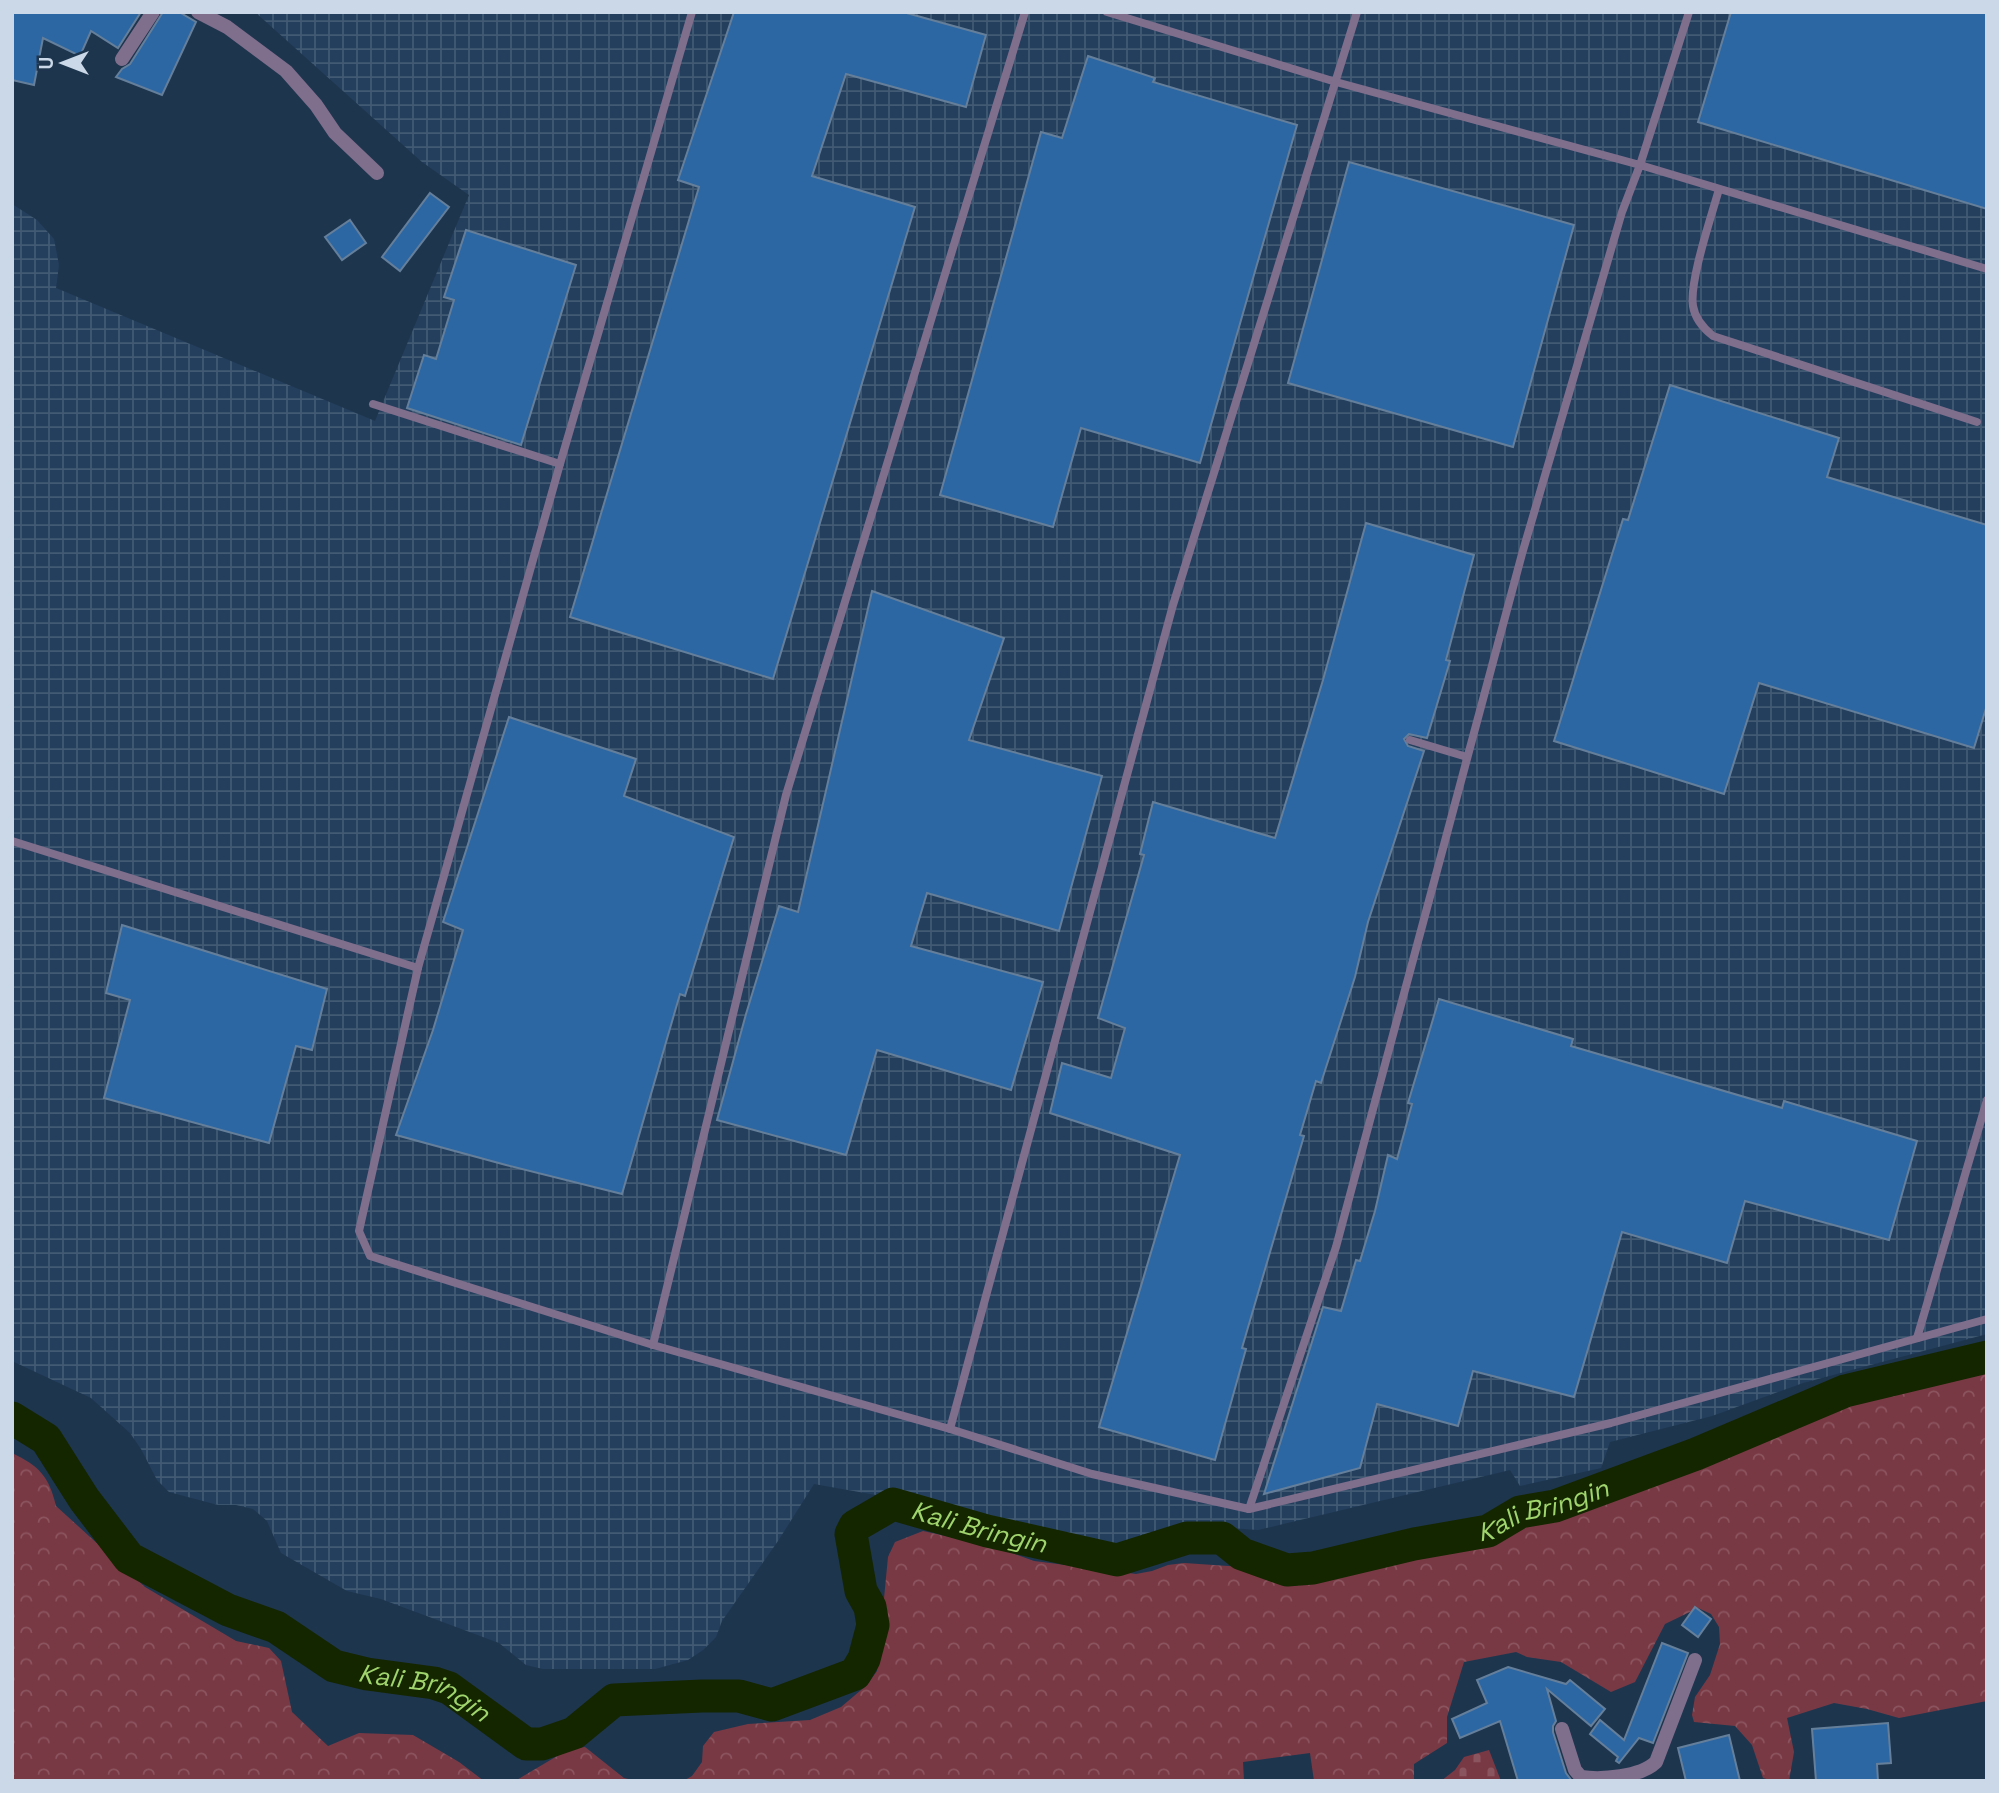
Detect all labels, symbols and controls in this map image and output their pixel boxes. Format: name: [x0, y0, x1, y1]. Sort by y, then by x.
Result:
north arrow: [28, 28, 98, 98]
text: U: [34, 57, 59, 69]
water label: Kali Bringin: [1475, 1470, 1614, 1549]
water label: Kali Bringin: [907, 1493, 1051, 1561]
water label: Kali Bringin: [355, 1656, 498, 1730]

